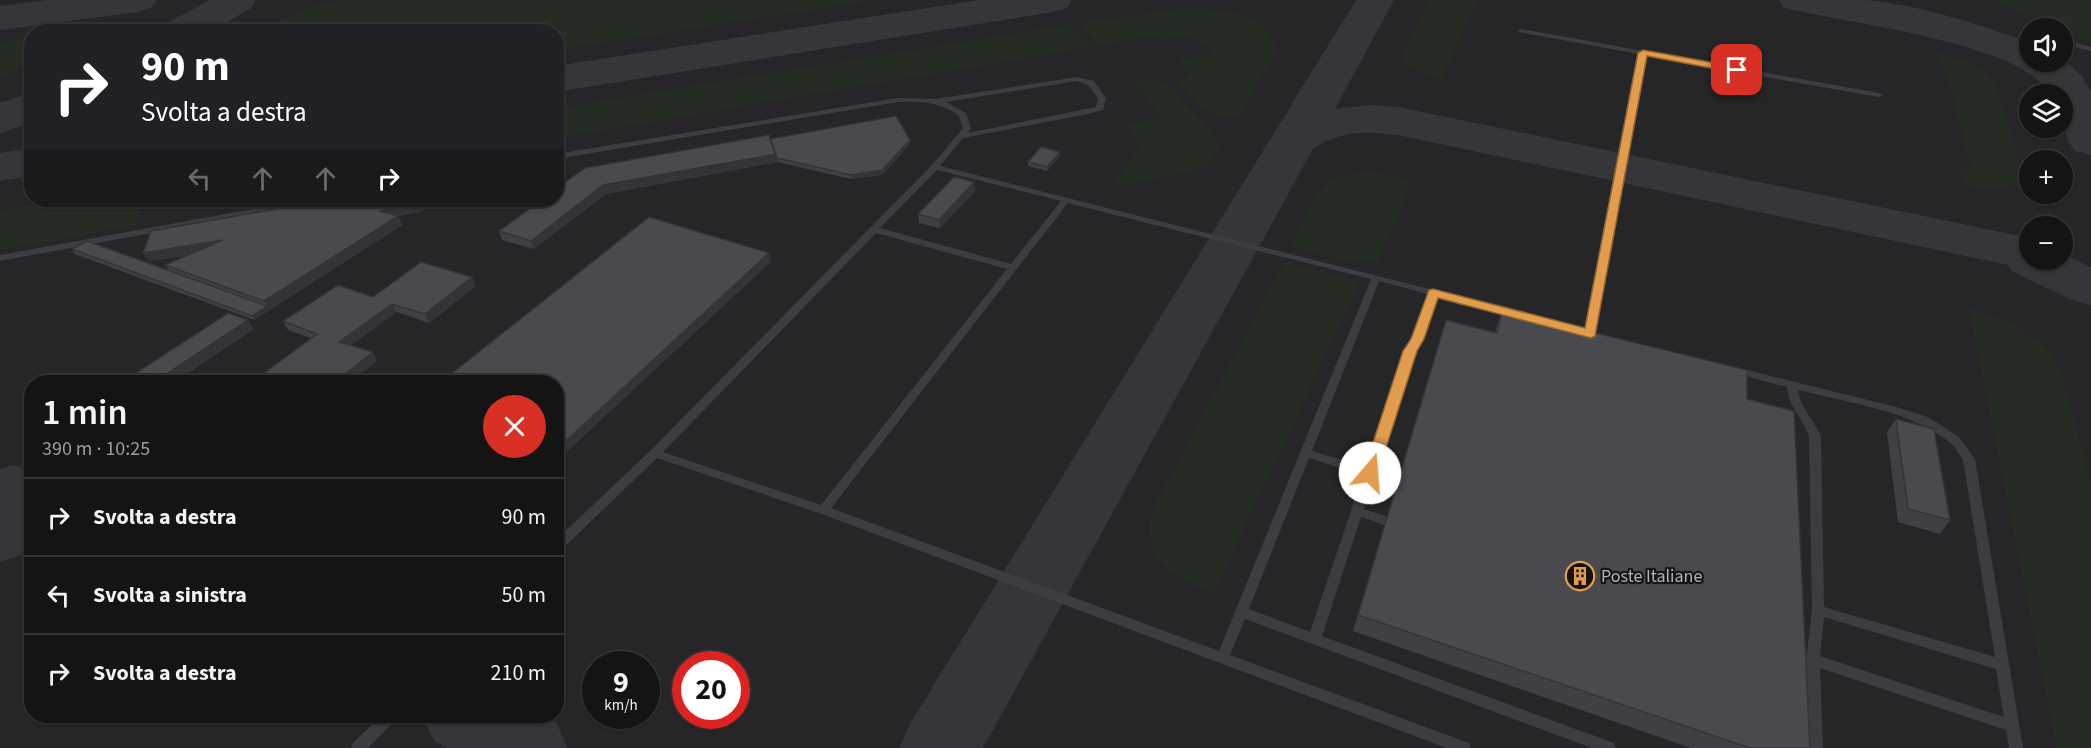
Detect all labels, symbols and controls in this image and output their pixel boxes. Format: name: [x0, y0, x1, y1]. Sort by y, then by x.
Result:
map controls: [2019, 18, 2073, 270]
button: sound: [2019, 18, 2073, 72]
text: 90 m: [141, 37, 230, 97]
pin: [1711, 44, 1762, 95]
icon: right: [42, 48, 120, 126]
icon: arrive: [1720, 53, 1753, 86]
button: layers: [2019, 84, 2073, 138]
text: Svolta a destra: [141, 93, 307, 132]
button: +: [2019, 150, 2073, 204]
icon: left: [183, 162, 216, 195]
icon: ahead: [246, 162, 279, 195]
icon: ahead: [309, 162, 342, 195]
icon: right: [372, 162, 405, 195]
button: −: [2019, 216, 2073, 270]
text: 1 min: [42, 387, 128, 438]
button: close: [483, 395, 546, 458]
text: 390 m · 10:25: [42, 435, 150, 463]
position arrow: [1338, 441, 1402, 505]
icon: right: [42, 501, 75, 534]
text: Svolta a destra: [93, 501, 237, 533]
text: 90 m: [501, 501, 546, 533]
building icon: Poste Italiane: [1564, 560, 1596, 592]
place label: Poste Italiane: [1601, 564, 1702, 589]
icon: left: [42, 579, 75, 612]
text: Svolta a sinistra: [93, 579, 247, 611]
text: 50 m: [501, 579, 546, 611]
speed limit sign: 20: [672, 651, 750, 729]
icon: right: [42, 657, 75, 690]
text: Svolta a destra: [93, 657, 237, 689]
text: 210 m: [491, 657, 546, 689]
text: 9: [613, 661, 629, 704]
text: km/h: [604, 695, 638, 716]

